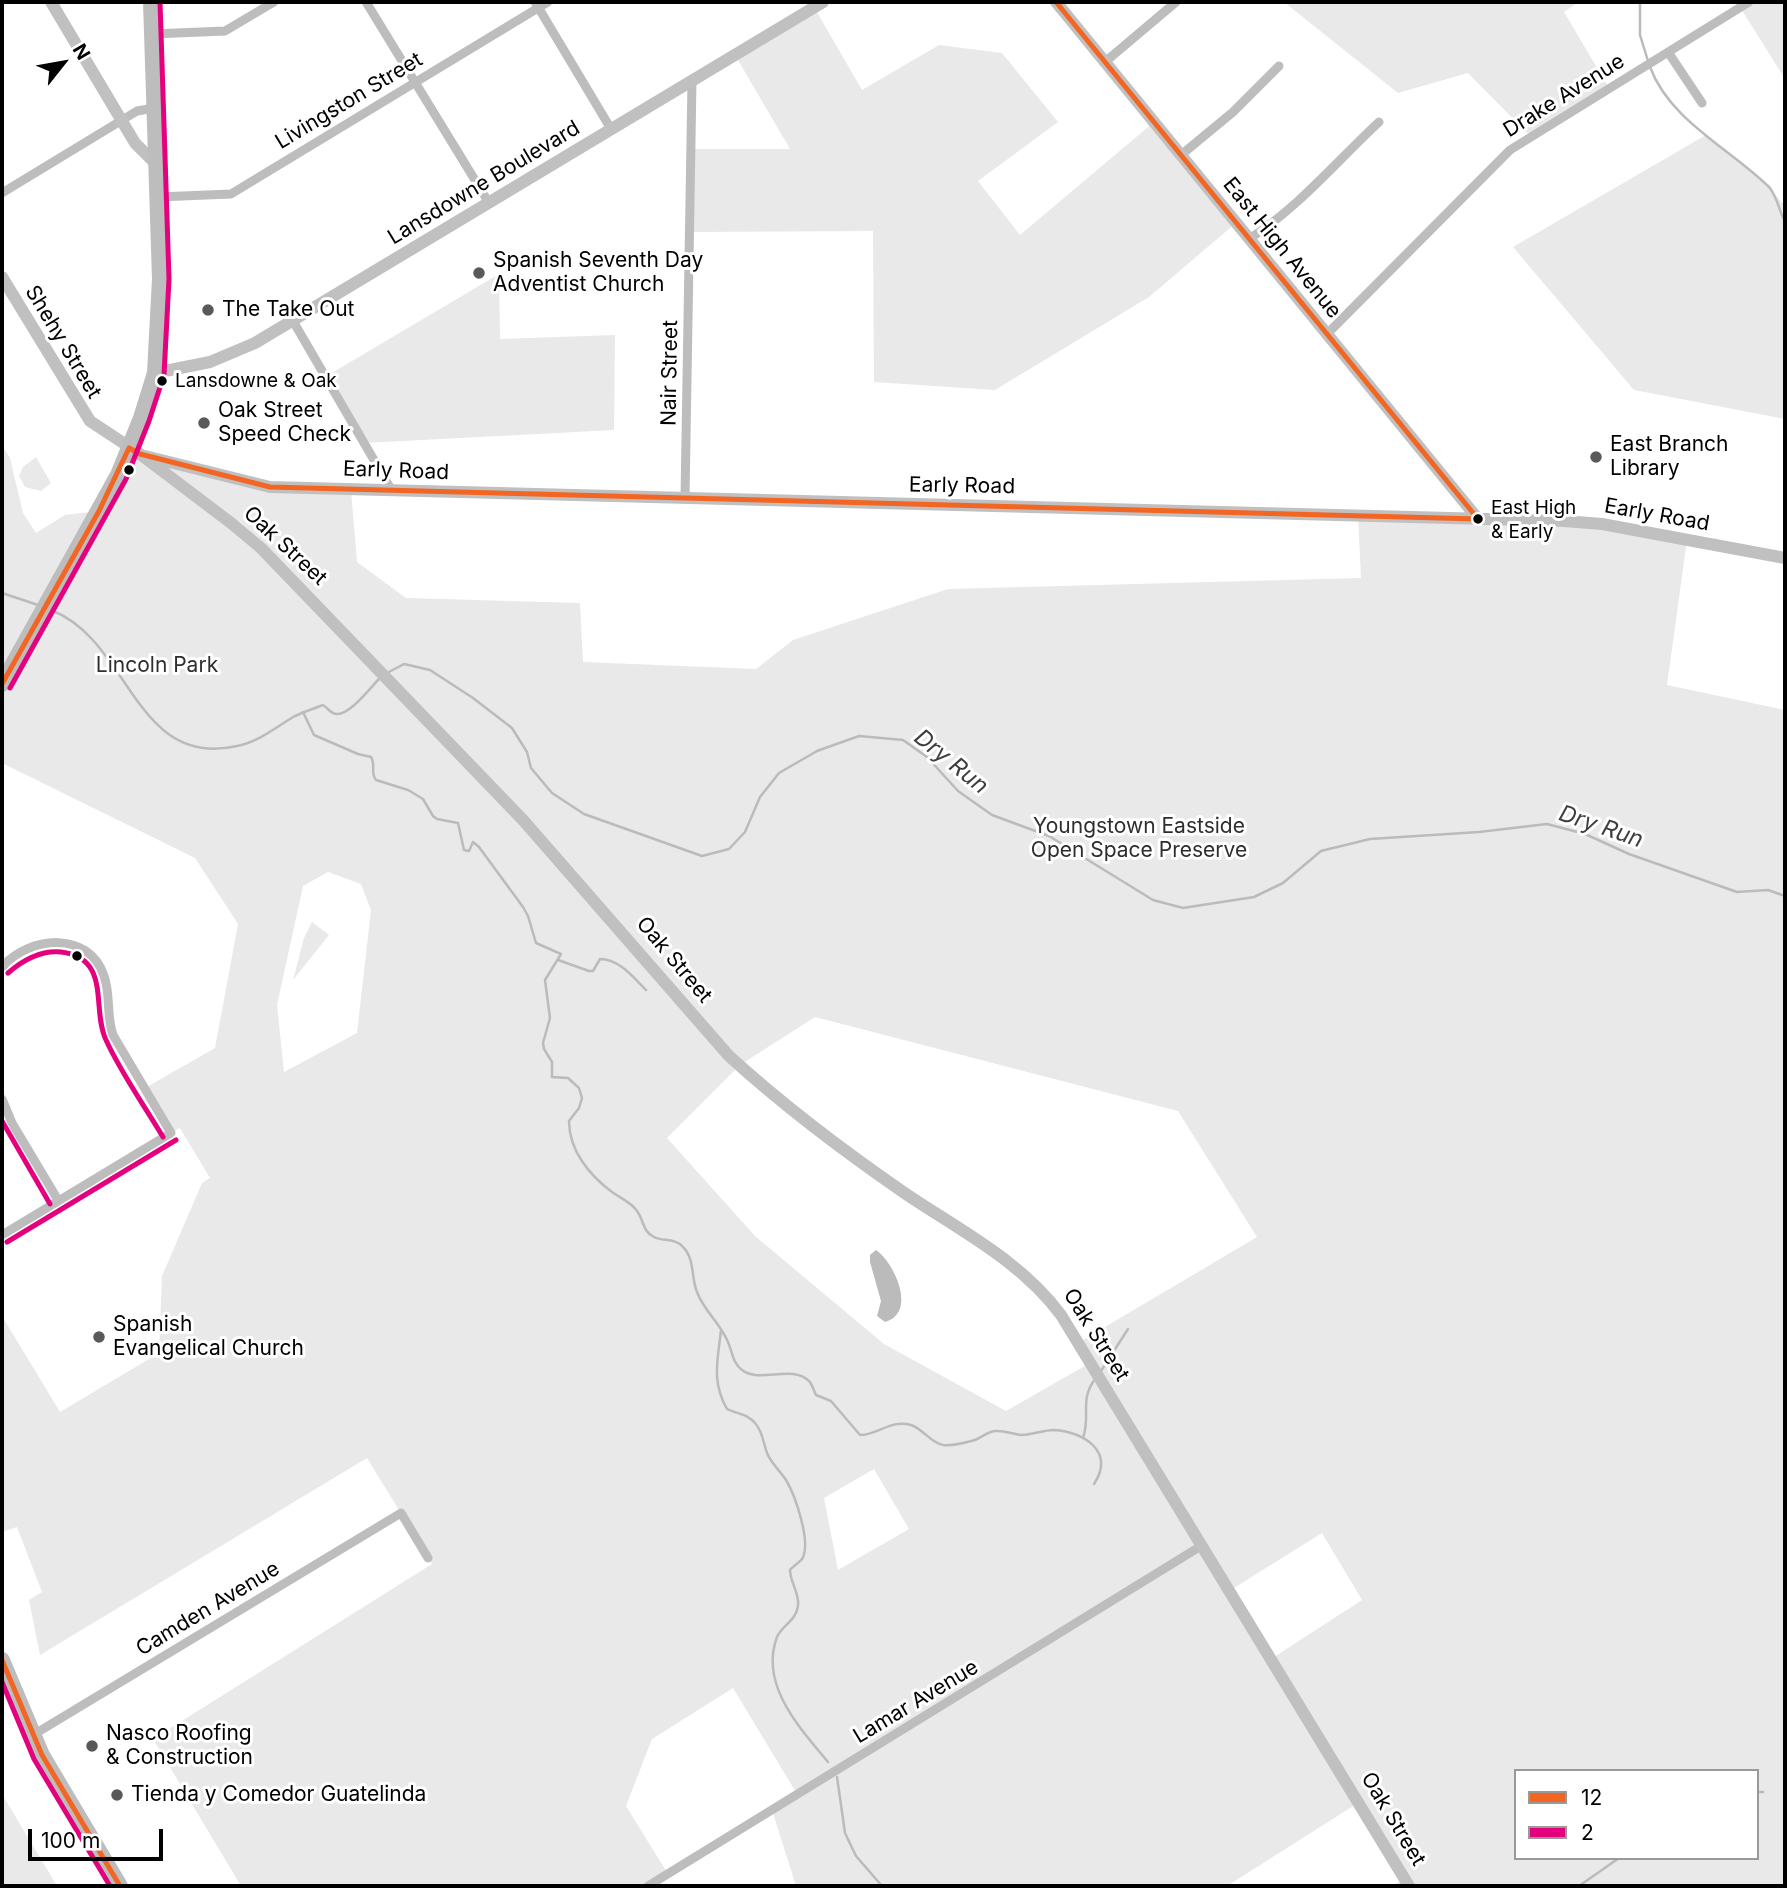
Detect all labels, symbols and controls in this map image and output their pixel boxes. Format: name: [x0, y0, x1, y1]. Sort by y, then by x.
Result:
north arrow: [28, 28, 98, 98]
text: N: [68, 40, 95, 64]
street label: Livingston Street: [271, 47, 427, 155]
street label: Drake Avenue: [1499, 49, 1629, 143]
street label: Lansdowne Boulevard: [383, 116, 585, 250]
street label: East High Avenue: [1217, 172, 1347, 324]
place label: Spanish Seventh Day Adventist Church: [493, 248, 703, 298]
marker: Spanish Seventh Day Adventist Church: [471, 265, 487, 281]
street label: Shehy Street: [19, 281, 107, 403]
place label: The Take Out: [222, 297, 354, 323]
marker: The Take Out: [200, 302, 216, 318]
street label: Nair Street: [656, 320, 684, 426]
place label: Lansdowne & Oak: [175, 370, 337, 392]
marker: Lansdowne & Oak: [155, 374, 169, 388]
place label: Oak Street Speed Check: [218, 398, 351, 448]
marker: Oak Street Speed Check: [196, 415, 212, 431]
place label: East Branch Library: [1610, 432, 1729, 482]
marker: East Branch Library: [1588, 449, 1604, 465]
street label: Early Road: [342, 457, 450, 485]
unlabelled marker: [122, 463, 136, 477]
street label: Early Road: [909, 472, 1015, 500]
street label: Early Road: [1603, 493, 1711, 537]
place label: East High & Early: [1491, 497, 1576, 541]
street label: Oak Street: [238, 501, 332, 591]
marker: East High & Early: [1471, 512, 1485, 526]
park label: Lincoln Park: [96, 653, 218, 679]
water label: Dry Run: [908, 724, 994, 800]
water label: Dry Run: [1555, 800, 1647, 854]
park label: Youngstown Eastside Open Space Preserve: [1031, 814, 1247, 864]
street label: Oak Street: [631, 912, 717, 1008]
unlabelled marker: [70, 949, 84, 963]
street label: Oak Street: [1058, 1284, 1134, 1386]
place label: Spanish Evangelical Church: [113, 1312, 304, 1362]
marker: Spanish Evangelical Church: [91, 1329, 107, 1345]
street label: Camden Avenue: [132, 1556, 284, 1662]
street label: Lamar Avenue: [849, 1655, 983, 1749]
place label: Nasco Roofing & Construction: [106, 1721, 253, 1771]
marker: Nasco Roofing & Construction: [84, 1738, 100, 1754]
street label: Oak Street: [1355, 1768, 1431, 1870]
legend: [1514, 1769, 1759, 1860]
place label: Tienda y Comedor Guatelinda: [131, 1782, 426, 1808]
text: 12: [1581, 1785, 1602, 1810]
marker: Tienda y Comedor Guatelinda: [109, 1787, 125, 1803]
scale bar: [32, 1814, 166, 1858]
text: 2: [1581, 1820, 1594, 1845]
text: 100 m: [41, 1828, 100, 1853]

